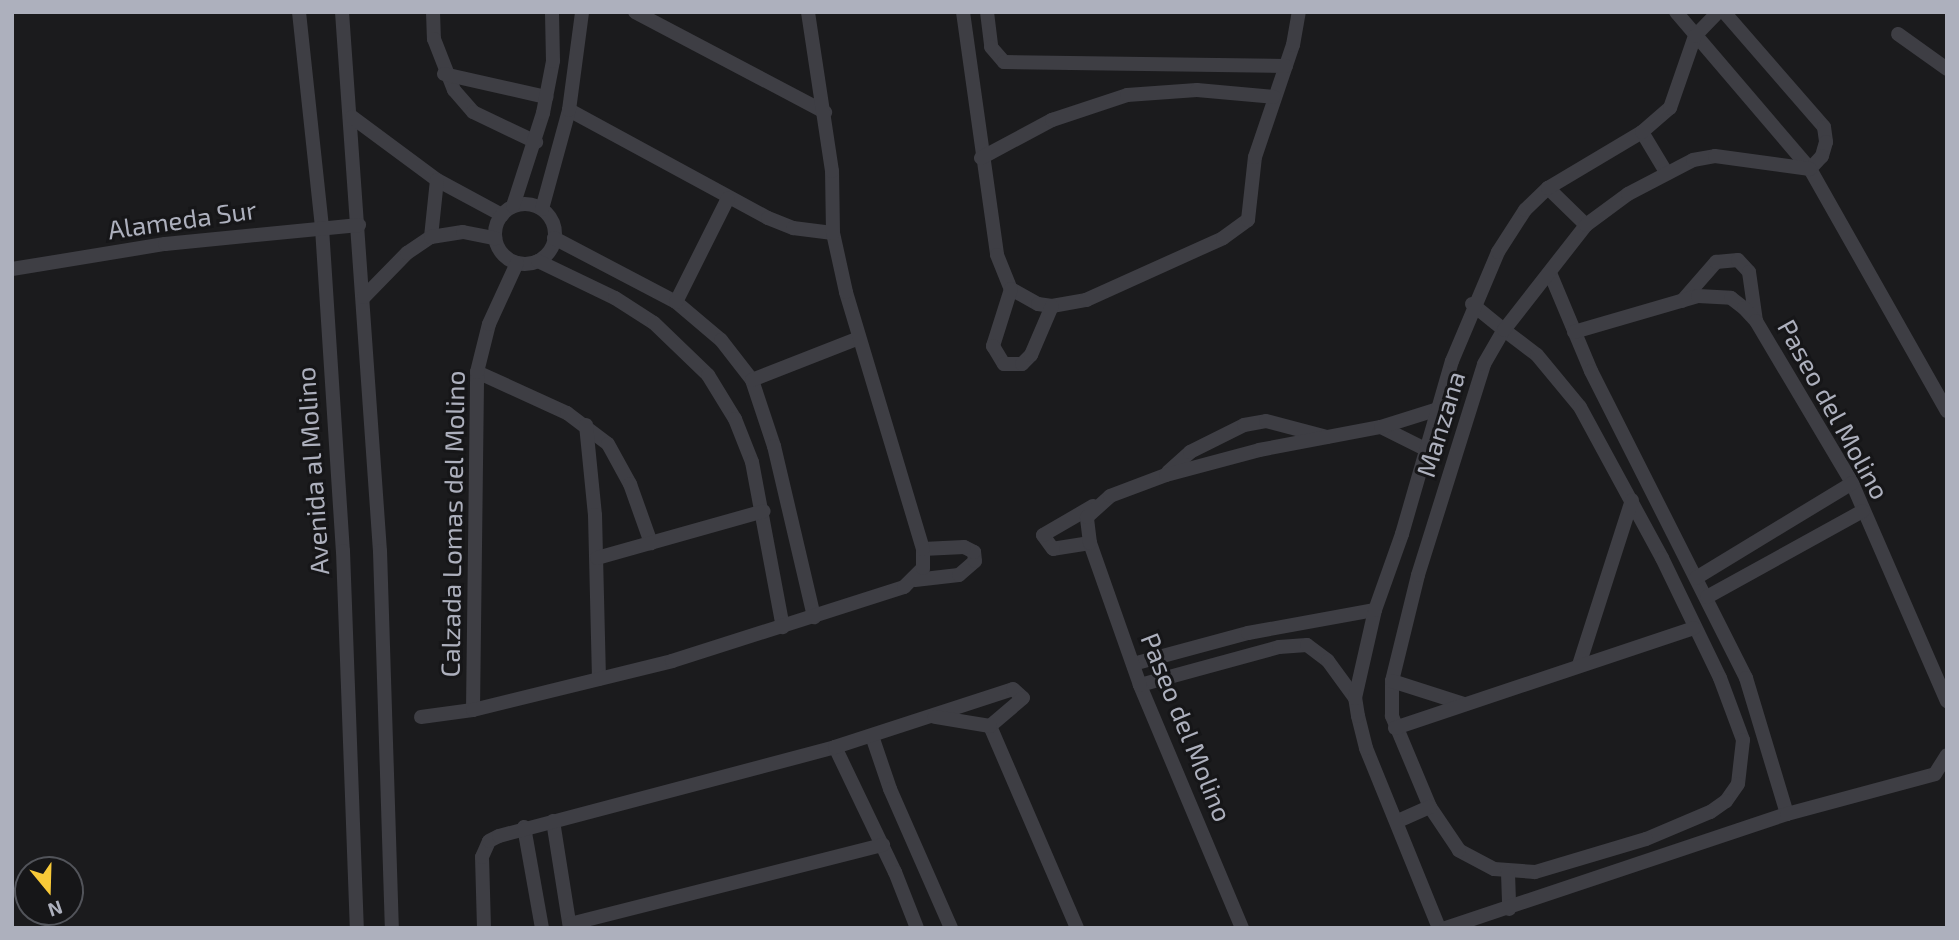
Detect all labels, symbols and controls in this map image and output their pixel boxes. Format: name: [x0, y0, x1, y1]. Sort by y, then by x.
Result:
street label: Alameda Sur: [106, 193, 258, 245]
street label: Paseo del Molino: [1772, 313, 1896, 505]
street label: Avenida al Molino: [289, 366, 335, 576]
street label: Manzana: [1409, 367, 1471, 481]
street label: Calzada Lomas del Molino: [434, 370, 470, 678]
street label: Paseo del Molino: [1135, 628, 1239, 826]
north arrow: [14, 856, 84, 926]
text: N: [45, 896, 66, 923]

